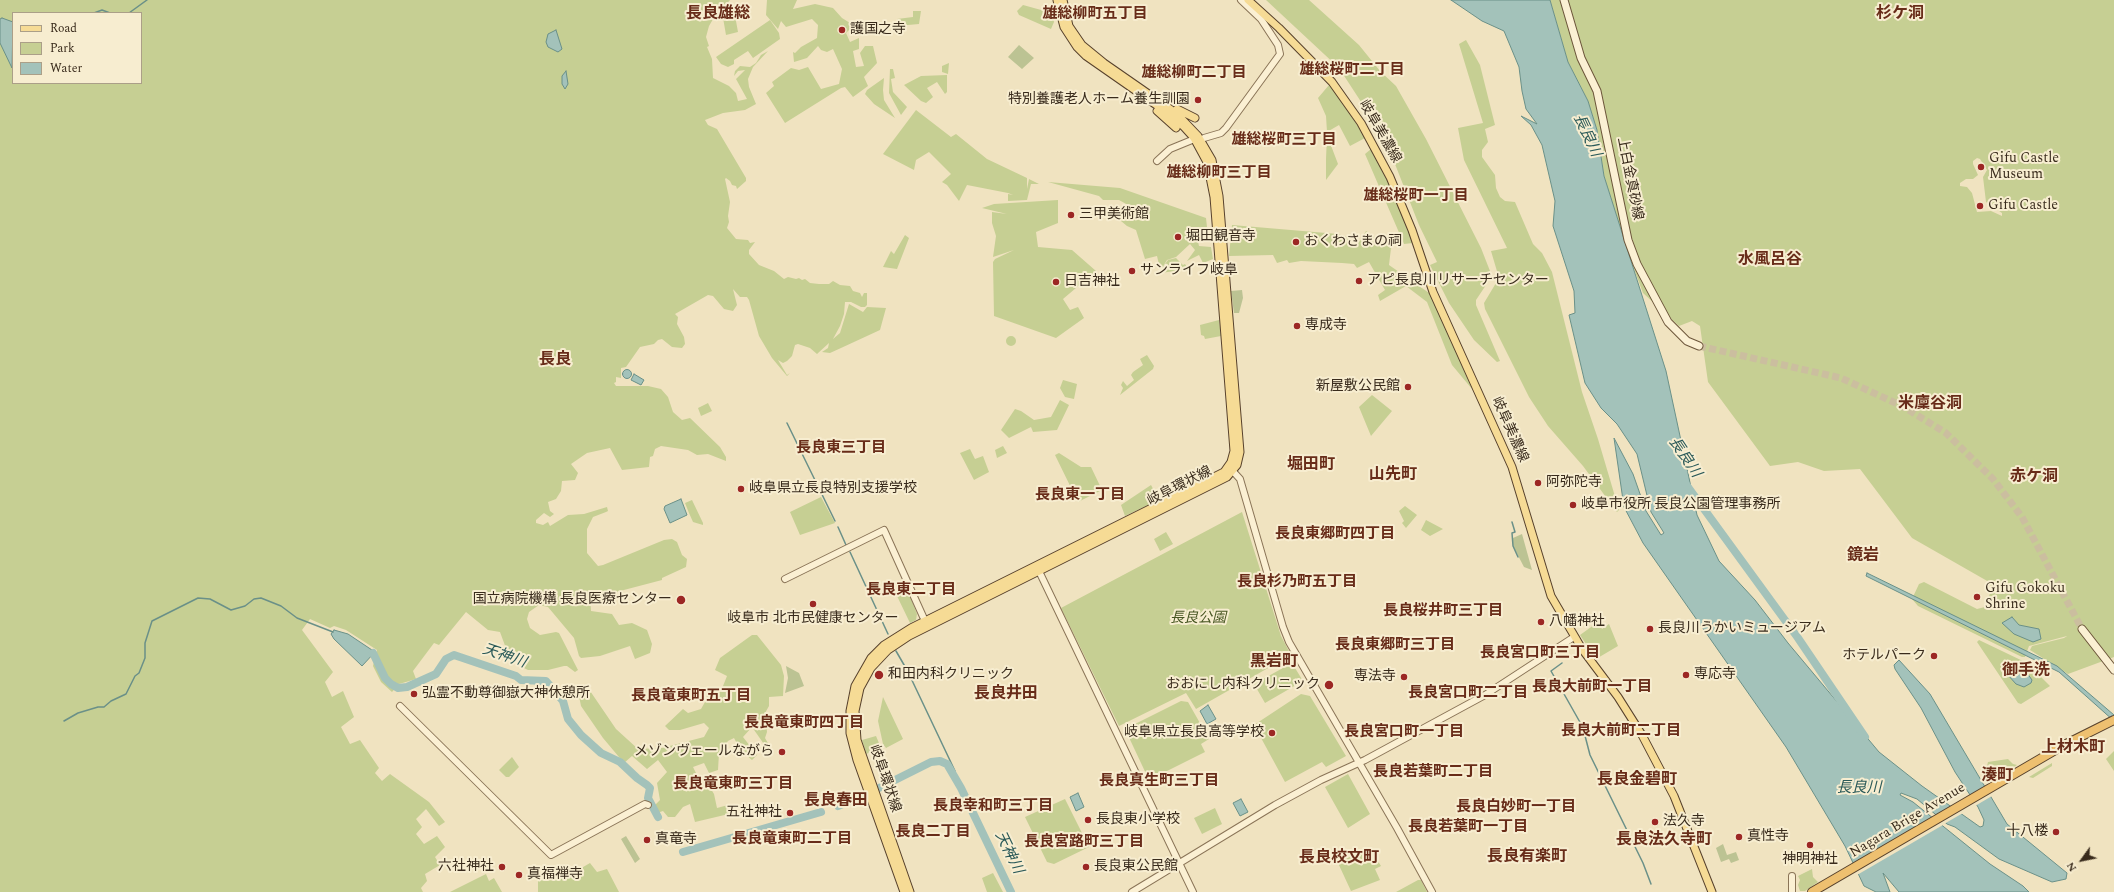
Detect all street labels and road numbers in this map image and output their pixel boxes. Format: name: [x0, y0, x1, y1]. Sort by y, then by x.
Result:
street label: 岐阜美濃線: [1354, 97, 1404, 167]
street label: 上白金真砂線: [1613, 136, 1645, 222]
street label: 岐阜美濃線: [1487, 395, 1531, 465]
street label: 岐阜環状線: [1145, 464, 1215, 510]
street label: 岐阜環状線: [865, 743, 903, 815]
street label: Nagara Brige Avenue: [1847, 780, 1969, 862]

